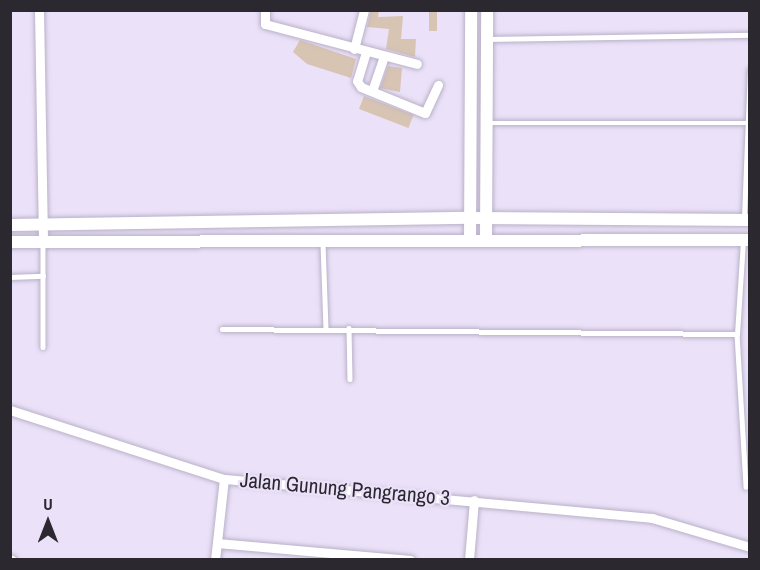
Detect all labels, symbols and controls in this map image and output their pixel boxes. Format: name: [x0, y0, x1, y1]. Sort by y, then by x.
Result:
street label: Jalan Gunung Pangrango 3: [239, 467, 451, 511]
north arrow: [18, 492, 78, 552]
text: U: [43, 493, 53, 515]

